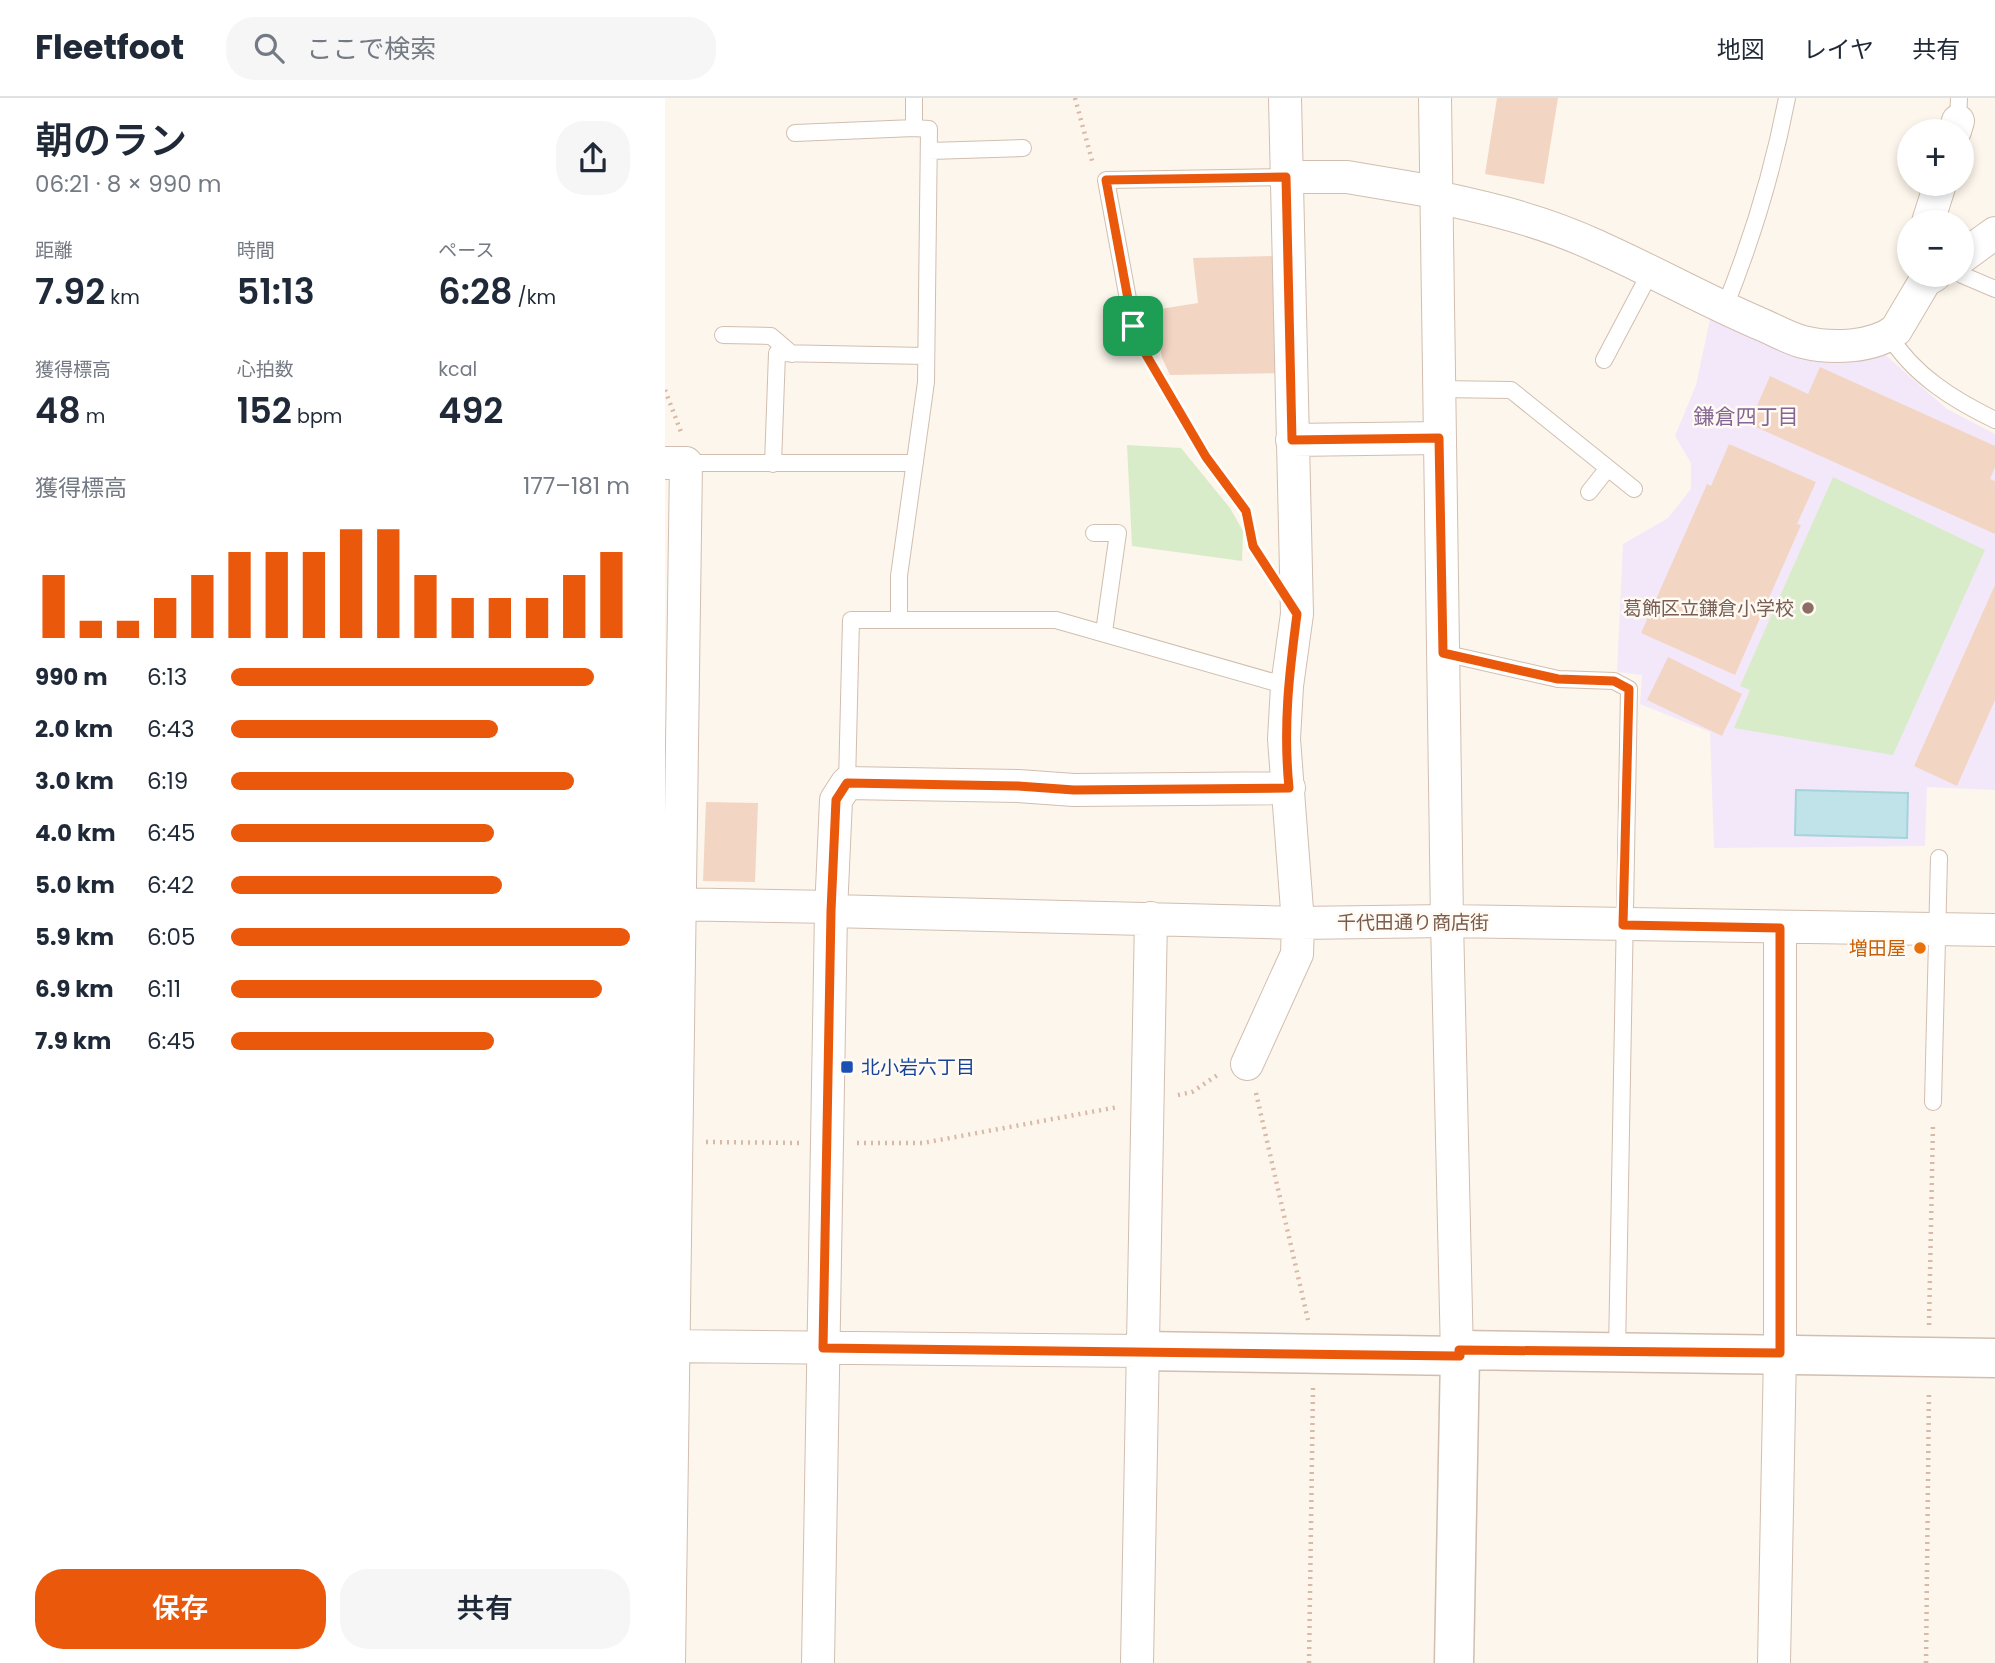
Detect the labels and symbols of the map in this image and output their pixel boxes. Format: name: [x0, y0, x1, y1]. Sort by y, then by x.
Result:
pin: [1103, 296, 1163, 356]
district label: 鎌倉四丁目: [1694, 402, 1799, 431]
place label: 葛飾区立鎌倉小学校: [1623, 595, 1794, 622]
marker: 葛飾区立鎌倉小学校: [1800, 600, 1816, 616]
street label: 千代田通り商店街: [1337, 909, 1489, 936]
place label: 増田屋: [1849, 935, 1906, 962]
marker: 増田屋: [1912, 940, 1928, 956]
place label: 北小岩六丁目: [861, 1054, 975, 1081]
marker: 北小岩六丁目: [839, 1059, 855, 1075]

